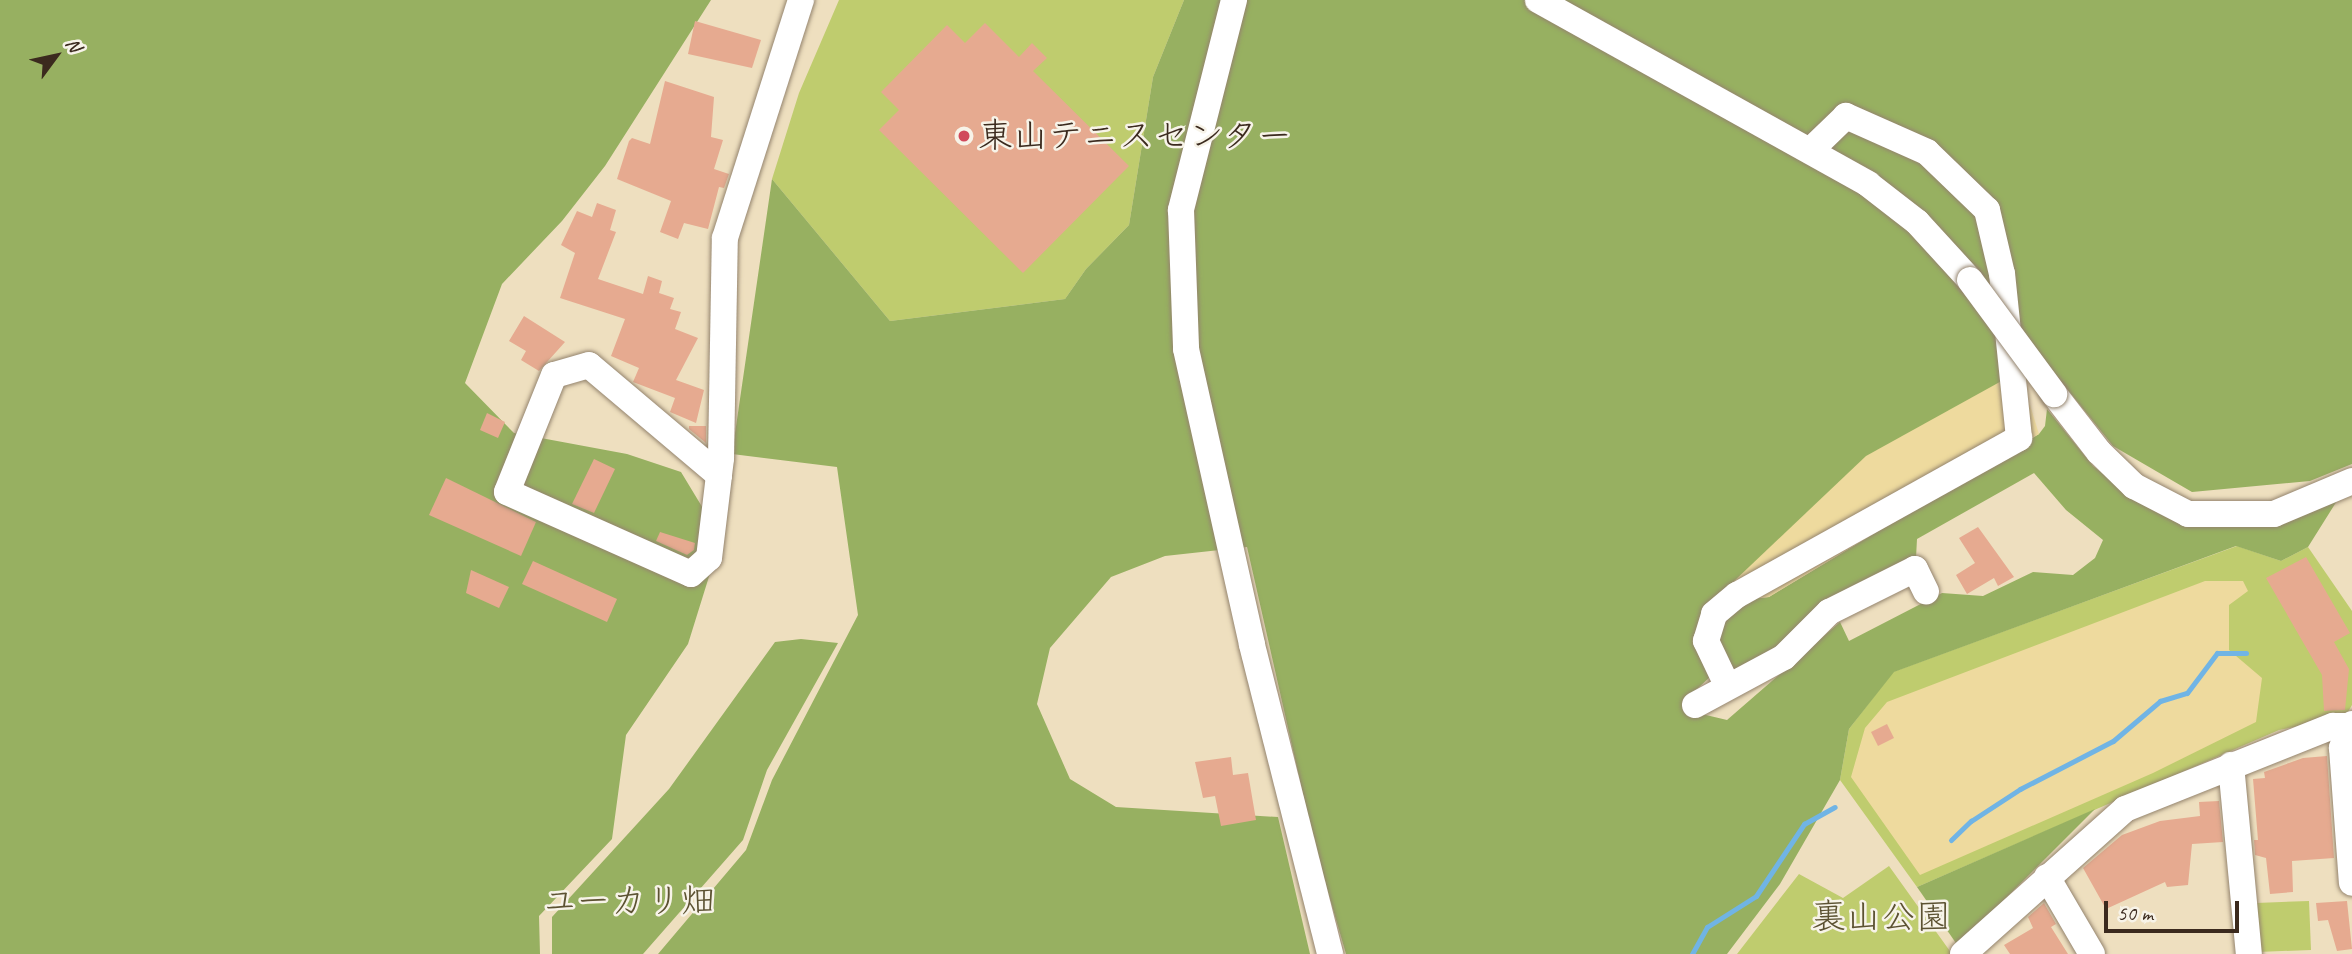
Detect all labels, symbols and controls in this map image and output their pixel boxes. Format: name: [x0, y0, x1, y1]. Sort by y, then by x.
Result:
north arrow: [21, 21, 91, 91]
text: N: [60, 33, 87, 56]
place label: 東山テニスセンター: [978, 115, 1293, 157]
marker: 東山テニスセンター: [956, 128, 972, 144]
park label: ユーカリ畑: [542, 880, 716, 922]
scale bar: [2107, 888, 2242, 932]
park label: 裏山公園: [1811, 896, 1951, 938]
text: 50 m: [2117, 900, 2153, 926]

